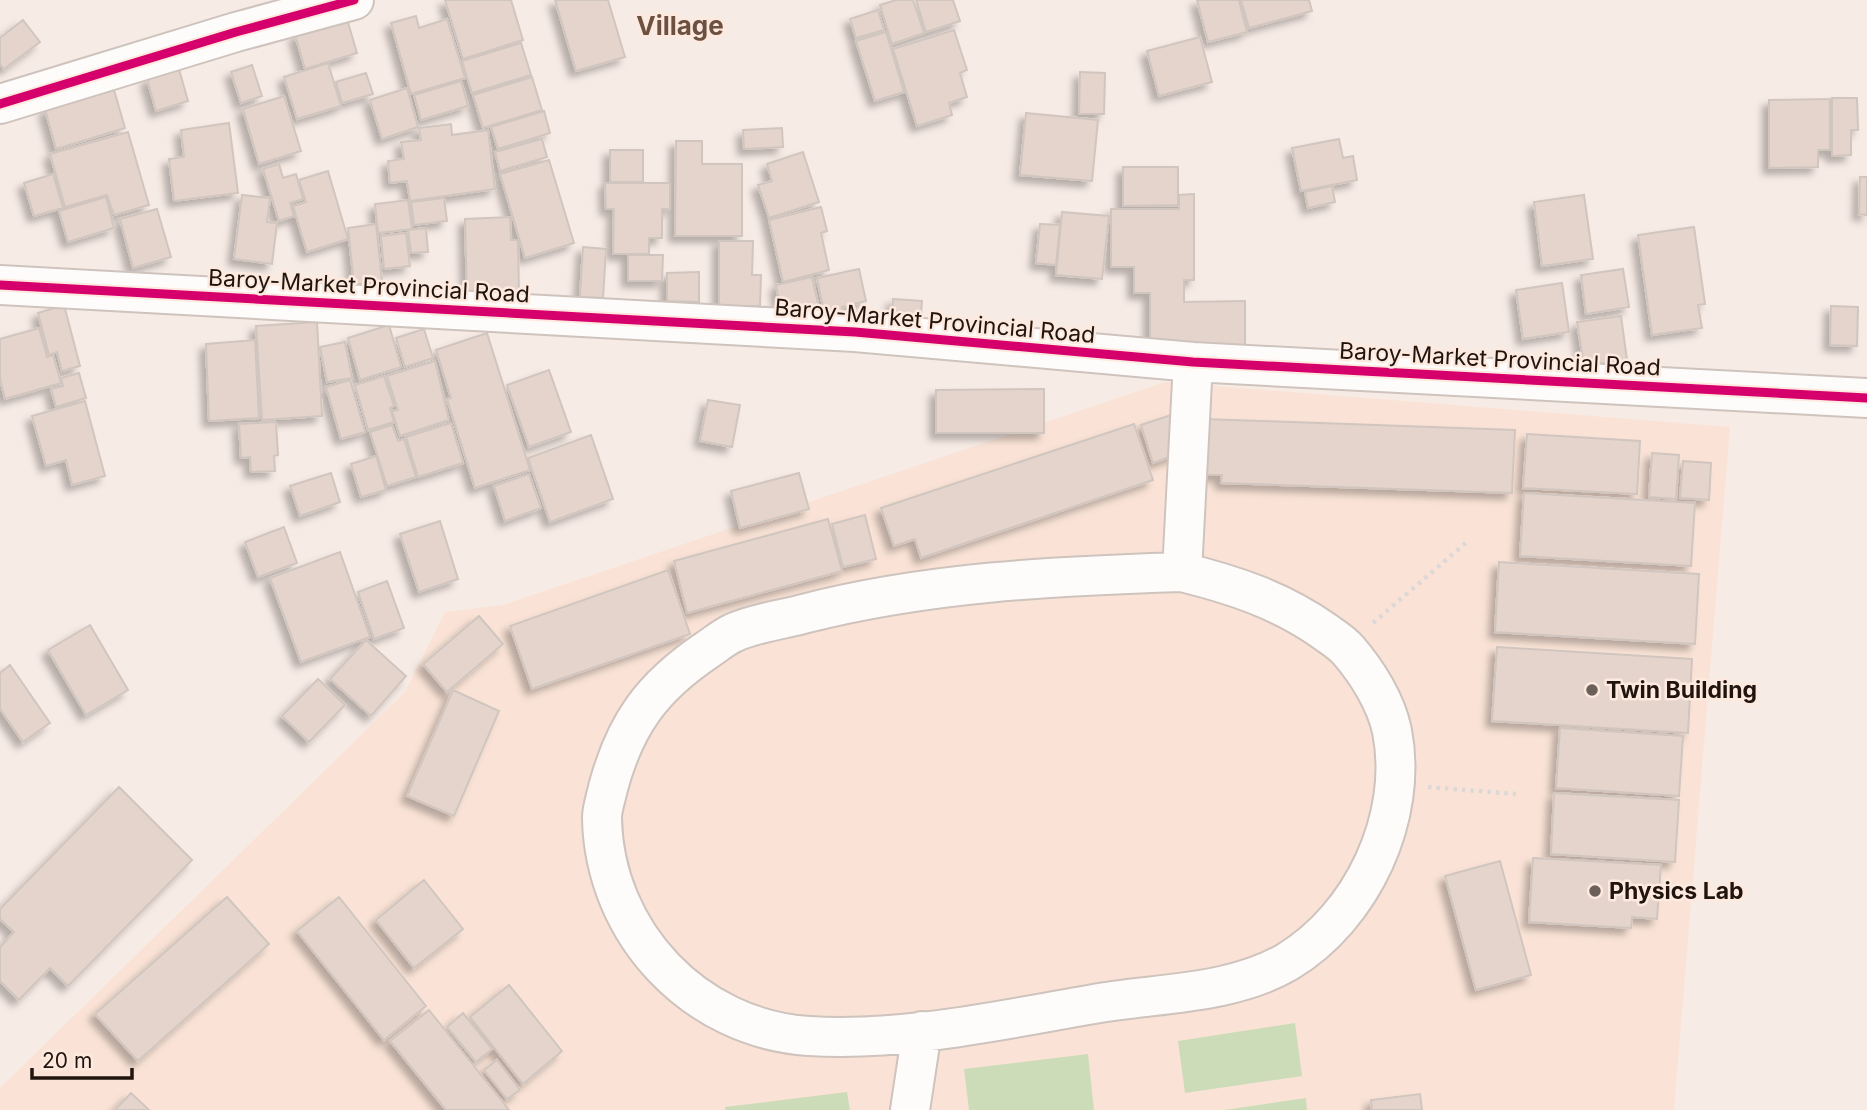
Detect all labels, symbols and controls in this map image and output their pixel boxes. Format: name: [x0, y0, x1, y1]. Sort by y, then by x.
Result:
district label: Village: [636, 10, 724, 41]
street label: Baroy-Market Provincial Road: [208, 264, 530, 308]
street label: Baroy-Market Provincial Road: [773, 293, 1097, 349]
street label: Baroy-Market Provincial Road: [1339, 337, 1661, 381]
place label: Twin Building: [1606, 676, 1757, 704]
marker: Twin Building: [1584, 682, 1600, 698]
place label: Physics Lab: [1609, 877, 1744, 905]
marker: Physics Lab: [1587, 883, 1603, 899]
scale bar: [32, 1036, 131, 1080]
text: 20 m: [42, 1048, 92, 1073]

